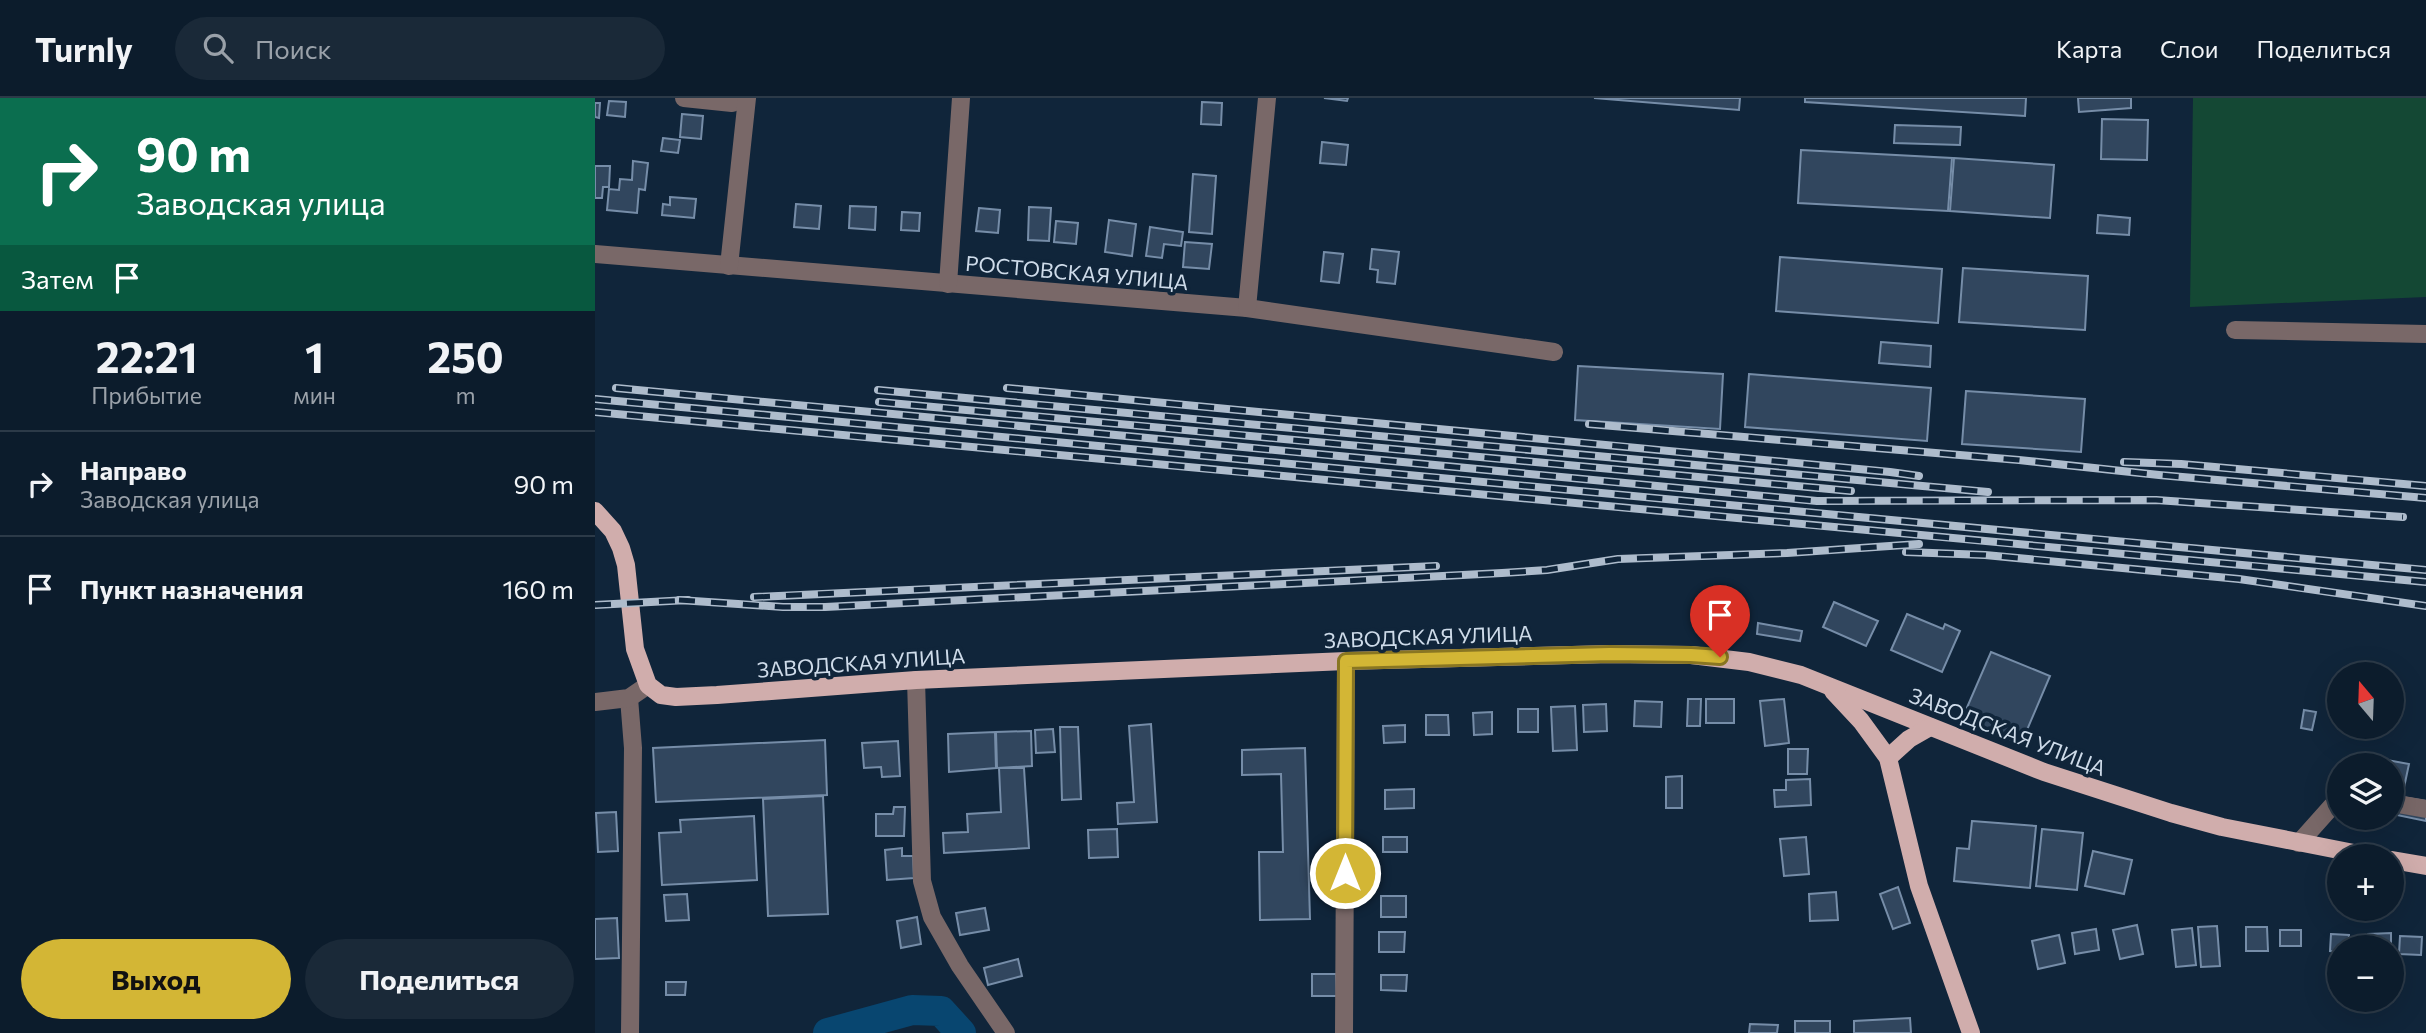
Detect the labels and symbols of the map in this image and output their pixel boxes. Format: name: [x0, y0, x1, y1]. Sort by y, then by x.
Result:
street label: РОСТОВСКАЯ УЛИЦА: [965, 250, 1189, 294]
pin: [1690, 585, 1750, 657]
street label: ЗАВОДСКАЯ УЛИЦА: [1323, 620, 1533, 652]
street label: ЗАВОДСКАЯ УЛИЦА: [756, 642, 966, 682]
north arrow: [2327, 662, 2405, 738]
street label: ЗАВОДСКАЯ УЛИЦА: [1906, 682, 2110, 780]
position arrow: [1308, 836, 1382, 910]

